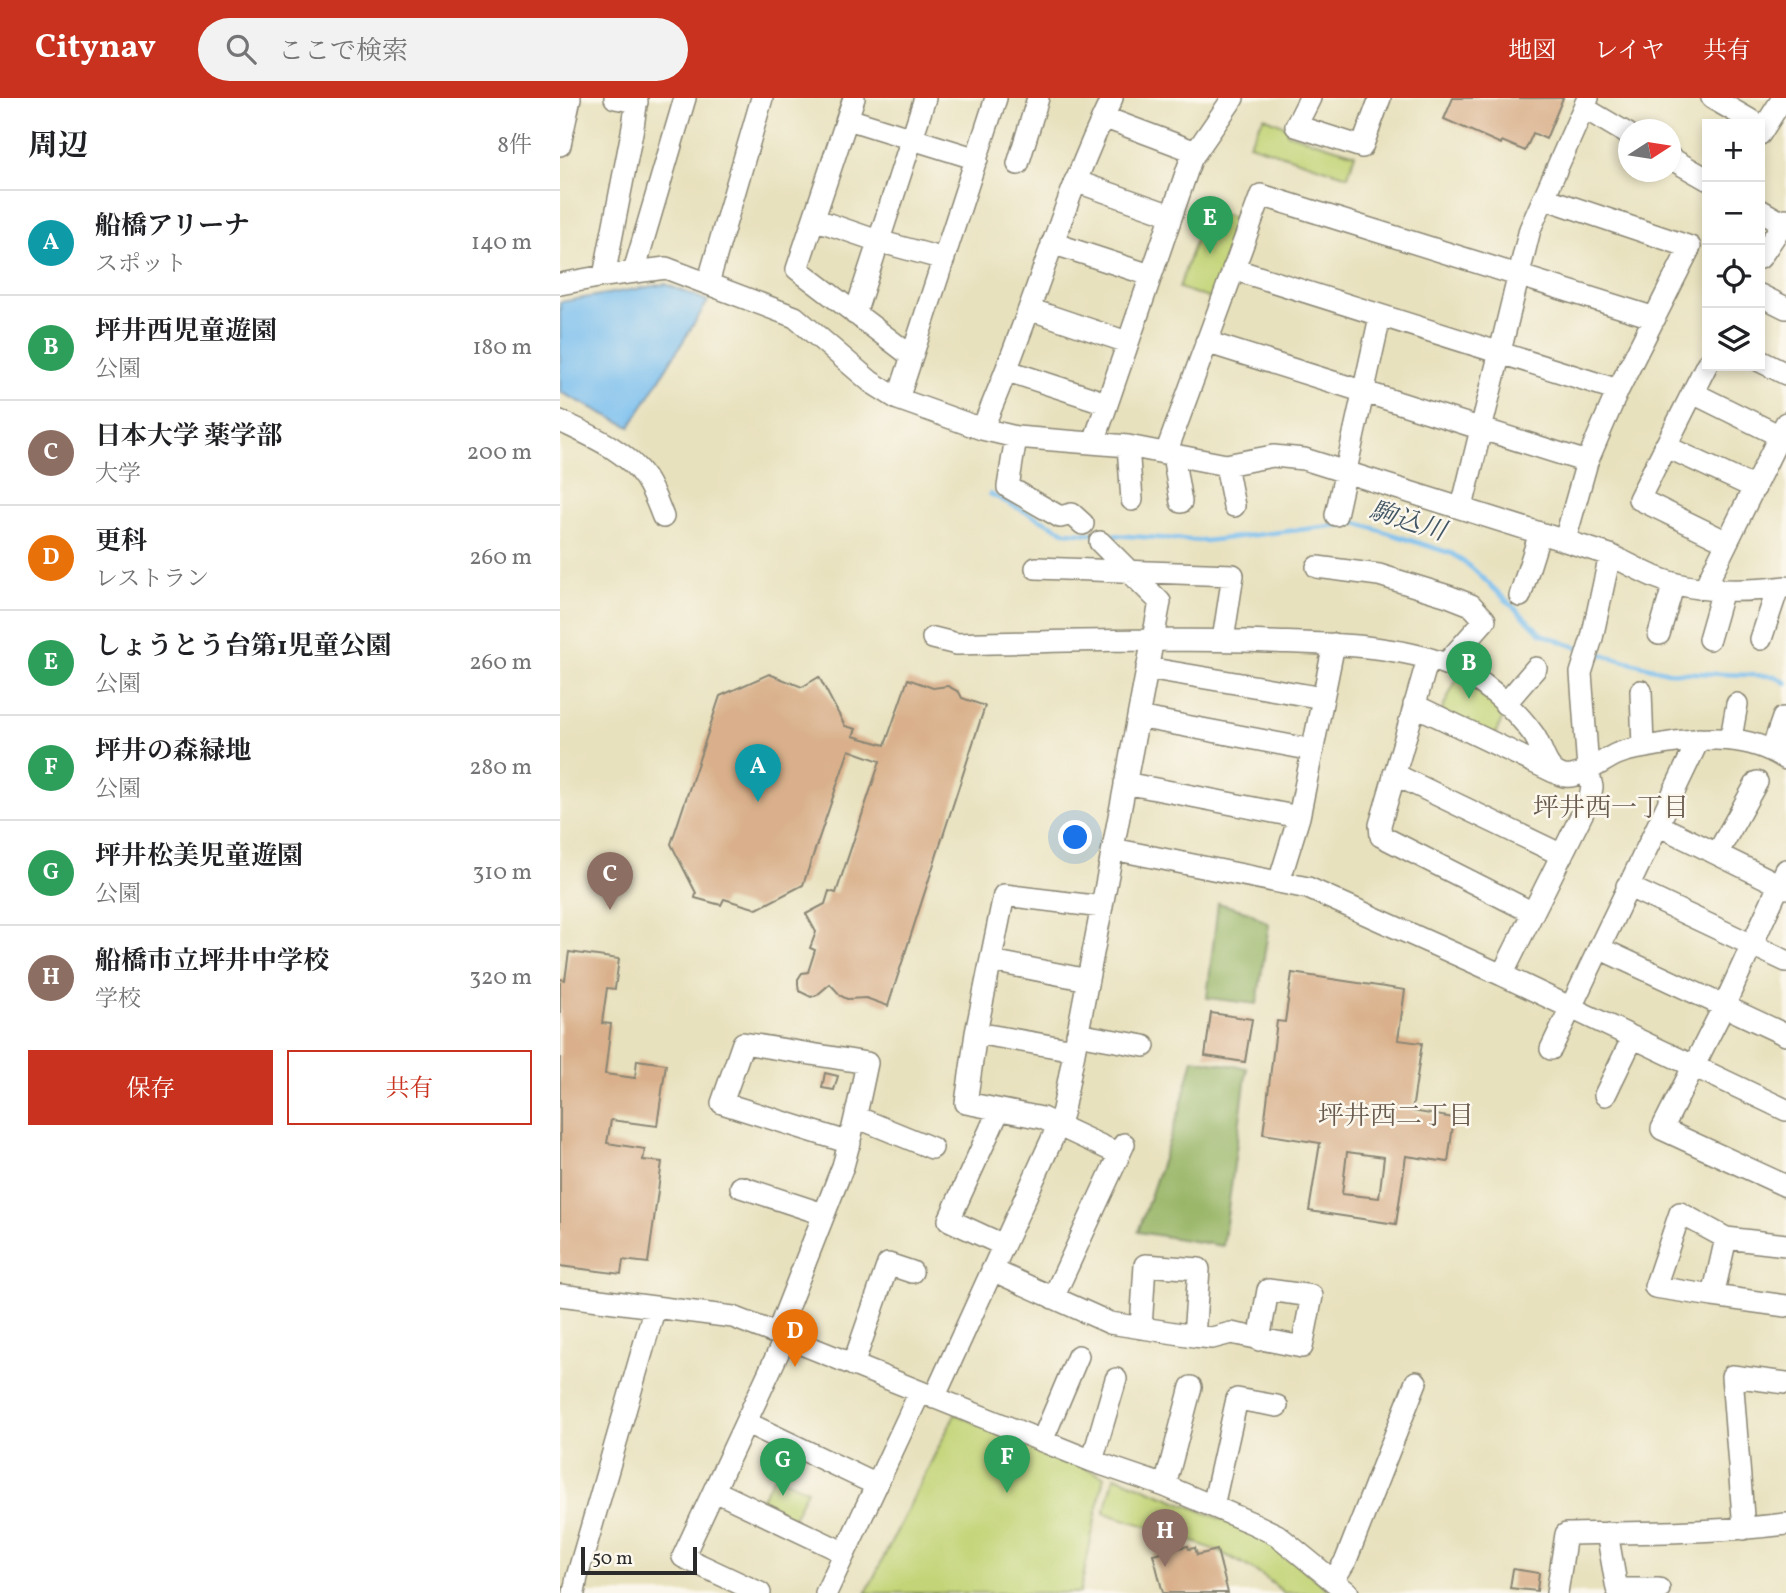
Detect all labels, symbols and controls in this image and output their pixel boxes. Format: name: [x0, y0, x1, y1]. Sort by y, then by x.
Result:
search box: [198, 18, 688, 81]
text: Citynav: [35, 26, 156, 72]
icon: search: [222, 30, 260, 68]
text: ここで検索: [278, 34, 408, 70]
text: 地図: [1508, 35, 1556, 69]
text: レイヤ: [1594, 35, 1665, 69]
text: 共有: [1703, 35, 1751, 69]
north arrow: [1618, 119, 1681, 182]
map controls: [1702, 119, 1765, 371]
button: +: [1702, 119, 1765, 182]
text: 周辺: [28, 126, 88, 168]
text: 8件: [497, 130, 532, 162]
button: −: [1702, 182, 1765, 245]
pin: E: [1187, 196, 1233, 254]
text: 船橋アリーナ: [95, 209, 250, 245]
text: A: [43, 227, 59, 259]
text: 140 m: [471, 227, 532, 259]
button: locate: [1702, 245, 1765, 308]
text: スポット: [95, 249, 187, 281]
button: layers: [1702, 308, 1765, 371]
text: 坪井西児童遊園: [95, 314, 277, 350]
text: B: [43, 332, 59, 364]
text: 180 m: [473, 332, 532, 364]
text: 公園: [95, 354, 141, 386]
text: 日本大学 薬学部: [95, 419, 282, 455]
text: C: [44, 437, 58, 469]
text: 200 m: [467, 437, 532, 469]
text: 大学: [95, 459, 141, 491]
water label: 駒込川: [1365, 493, 1453, 551]
text: 更科: [95, 524, 147, 560]
text: D: [43, 542, 59, 574]
text: 260 m: [469, 542, 532, 574]
text: レストラン: [95, 564, 209, 596]
text: しょうとう台第1児童公園: [95, 629, 391, 665]
pin: B: [1446, 641, 1492, 699]
text: E: [44, 647, 58, 679]
text: 260 m: [469, 647, 532, 679]
text: 公園: [95, 669, 141, 701]
text: 坪井の森緑地: [95, 734, 251, 770]
pin: A: [735, 744, 781, 802]
text: F: [44, 752, 58, 784]
text: 280 m: [469, 752, 532, 784]
text: 公園: [95, 774, 141, 806]
district label: 坪井西一丁目: [1533, 791, 1689, 827]
your location: [1058, 820, 1092, 854]
text: 坪井松美児童遊園: [95, 839, 303, 875]
pin: C: [587, 852, 633, 910]
text: G: [43, 857, 59, 889]
text: 310 m: [472, 857, 532, 889]
text: 公園: [95, 879, 141, 911]
text: 船橋市立坪井中学校: [95, 944, 329, 980]
text: H: [42, 962, 60, 994]
text: 320 m: [469, 962, 532, 994]
text: 学校: [95, 984, 141, 1016]
button: 保存: [28, 1050, 273, 1125]
button: 共有: [287, 1050, 532, 1125]
district label: 坪井西二丁目: [1318, 1099, 1474, 1135]
pin: D: [772, 1309, 818, 1367]
pin: F: [984, 1435, 1030, 1493]
pin: G: [760, 1438, 806, 1496]
pin: H: [1142, 1509, 1188, 1567]
scale bar: [581, 1544, 696, 1576]
text: 50 m: [592, 1546, 633, 1572]

